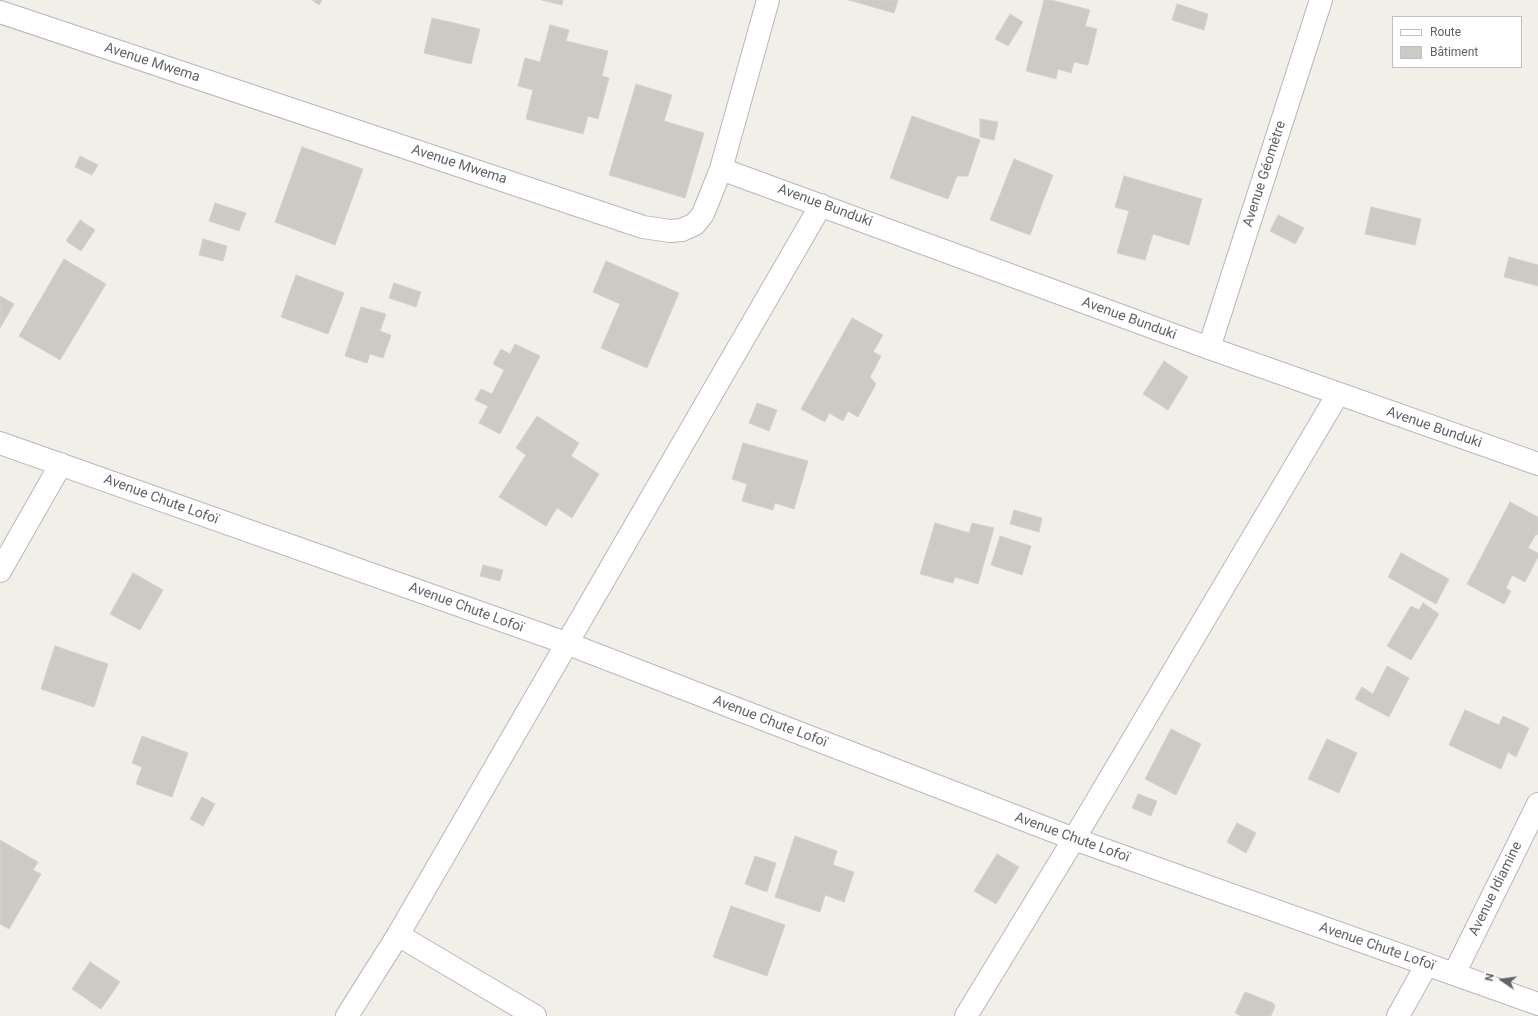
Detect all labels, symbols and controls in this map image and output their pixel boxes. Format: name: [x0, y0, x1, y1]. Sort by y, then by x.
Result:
legend: [1392, 16, 1522, 68]
text: Route: [1430, 25, 1461, 39]
street label: Avenue Mwema: [102, 40, 202, 86]
text: Bâtiment: [1430, 45, 1478, 59]
street label: Avenue Géomètre: [1240, 119, 1290, 229]
street label: Avenue Mwema: [409, 142, 509, 188]
street label: Avenue Bunduki: [775, 181, 875, 231]
street label: Avenue Bunduki: [1079, 294, 1179, 344]
street label: Avenue Bunduki: [1384, 404, 1484, 452]
street label: Avenue Chute Lofoï: [101, 471, 221, 529]
street label: Avenue Chute Lofoï: [406, 579, 526, 637]
street label: Avenue Chute Lofoï: [710, 692, 830, 752]
street label: Avenue Chute Lofoï: [1012, 809, 1132, 867]
street label: Avenue Idiamine: [1466, 839, 1526, 939]
street label: Avenue Chute Lofoï: [1317, 919, 1437, 975]
north arrow: [1482, 960, 1522, 1000]
text: N: [1483, 972, 1497, 982]

